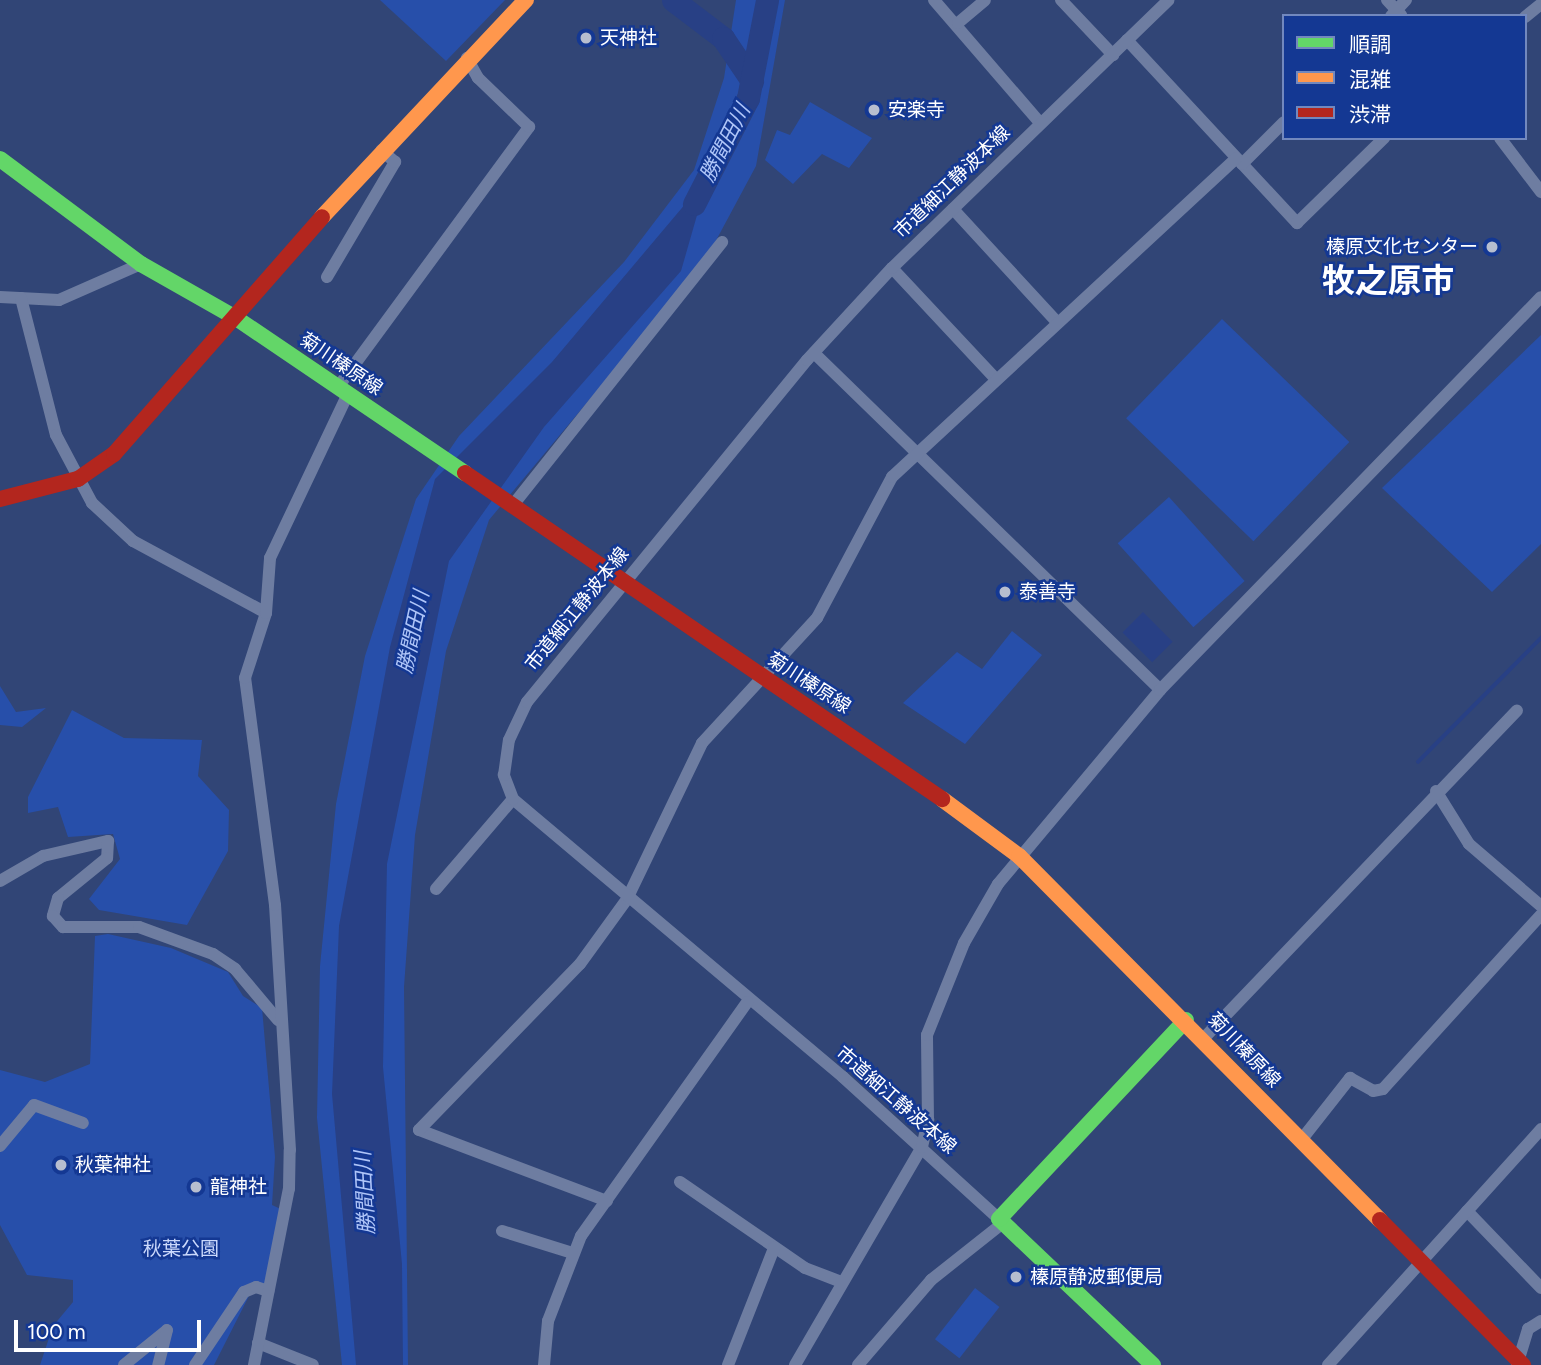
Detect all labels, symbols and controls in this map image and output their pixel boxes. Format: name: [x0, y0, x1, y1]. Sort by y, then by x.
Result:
legend: [1282, 14, 1527, 140]
place label: 天神社: [600, 27, 657, 49]
marker: 天神社: [578, 30, 594, 46]
text: 順調: [1349, 32, 1391, 57]
text: 混雑: [1349, 67, 1391, 92]
place label: 安楽寺: [888, 99, 945, 121]
water label: 勝間田川: [695, 100, 755, 186]
marker: 安楽寺: [866, 102, 882, 118]
text: 渋滞: [1349, 102, 1391, 127]
street label: 市道細江静波本線: [889, 121, 1015, 243]
place label: 榛原文化センター: [1326, 236, 1478, 258]
marker: 榛原文化センター: [1484, 239, 1500, 255]
district label: 牧之原市: [1322, 261, 1454, 301]
street label: 菊川榛原線: [295, 328, 387, 400]
street label: 市道細江静波本線: [520, 543, 634, 675]
place label: 泰善寺: [1019, 581, 1076, 603]
marker: 泰善寺: [997, 584, 1013, 600]
water label: 勝間田川: [392, 588, 434, 676]
street label: 菊川榛原線: [763, 648, 855, 718]
street label: 菊川榛原線: [1203, 1008, 1285, 1092]
street label: 市道細江静波本線: [831, 1042, 961, 1158]
water label: 勝間田川: [350, 1150, 380, 1236]
place label: 秋葉神社: [75, 1154, 151, 1176]
marker: 秋葉神社: [53, 1157, 69, 1173]
place label: 龍神社: [210, 1176, 267, 1198]
marker: 龍神社: [188, 1179, 204, 1195]
park label: 秋葉公園: [143, 1238, 219, 1260]
place label: 榛原静波郵便局: [1030, 1266, 1163, 1288]
marker: 榛原静波郵便局: [1008, 1269, 1024, 1285]
scale bar: [18, 1306, 205, 1350]
text: 100 m: [27, 1319, 86, 1344]

